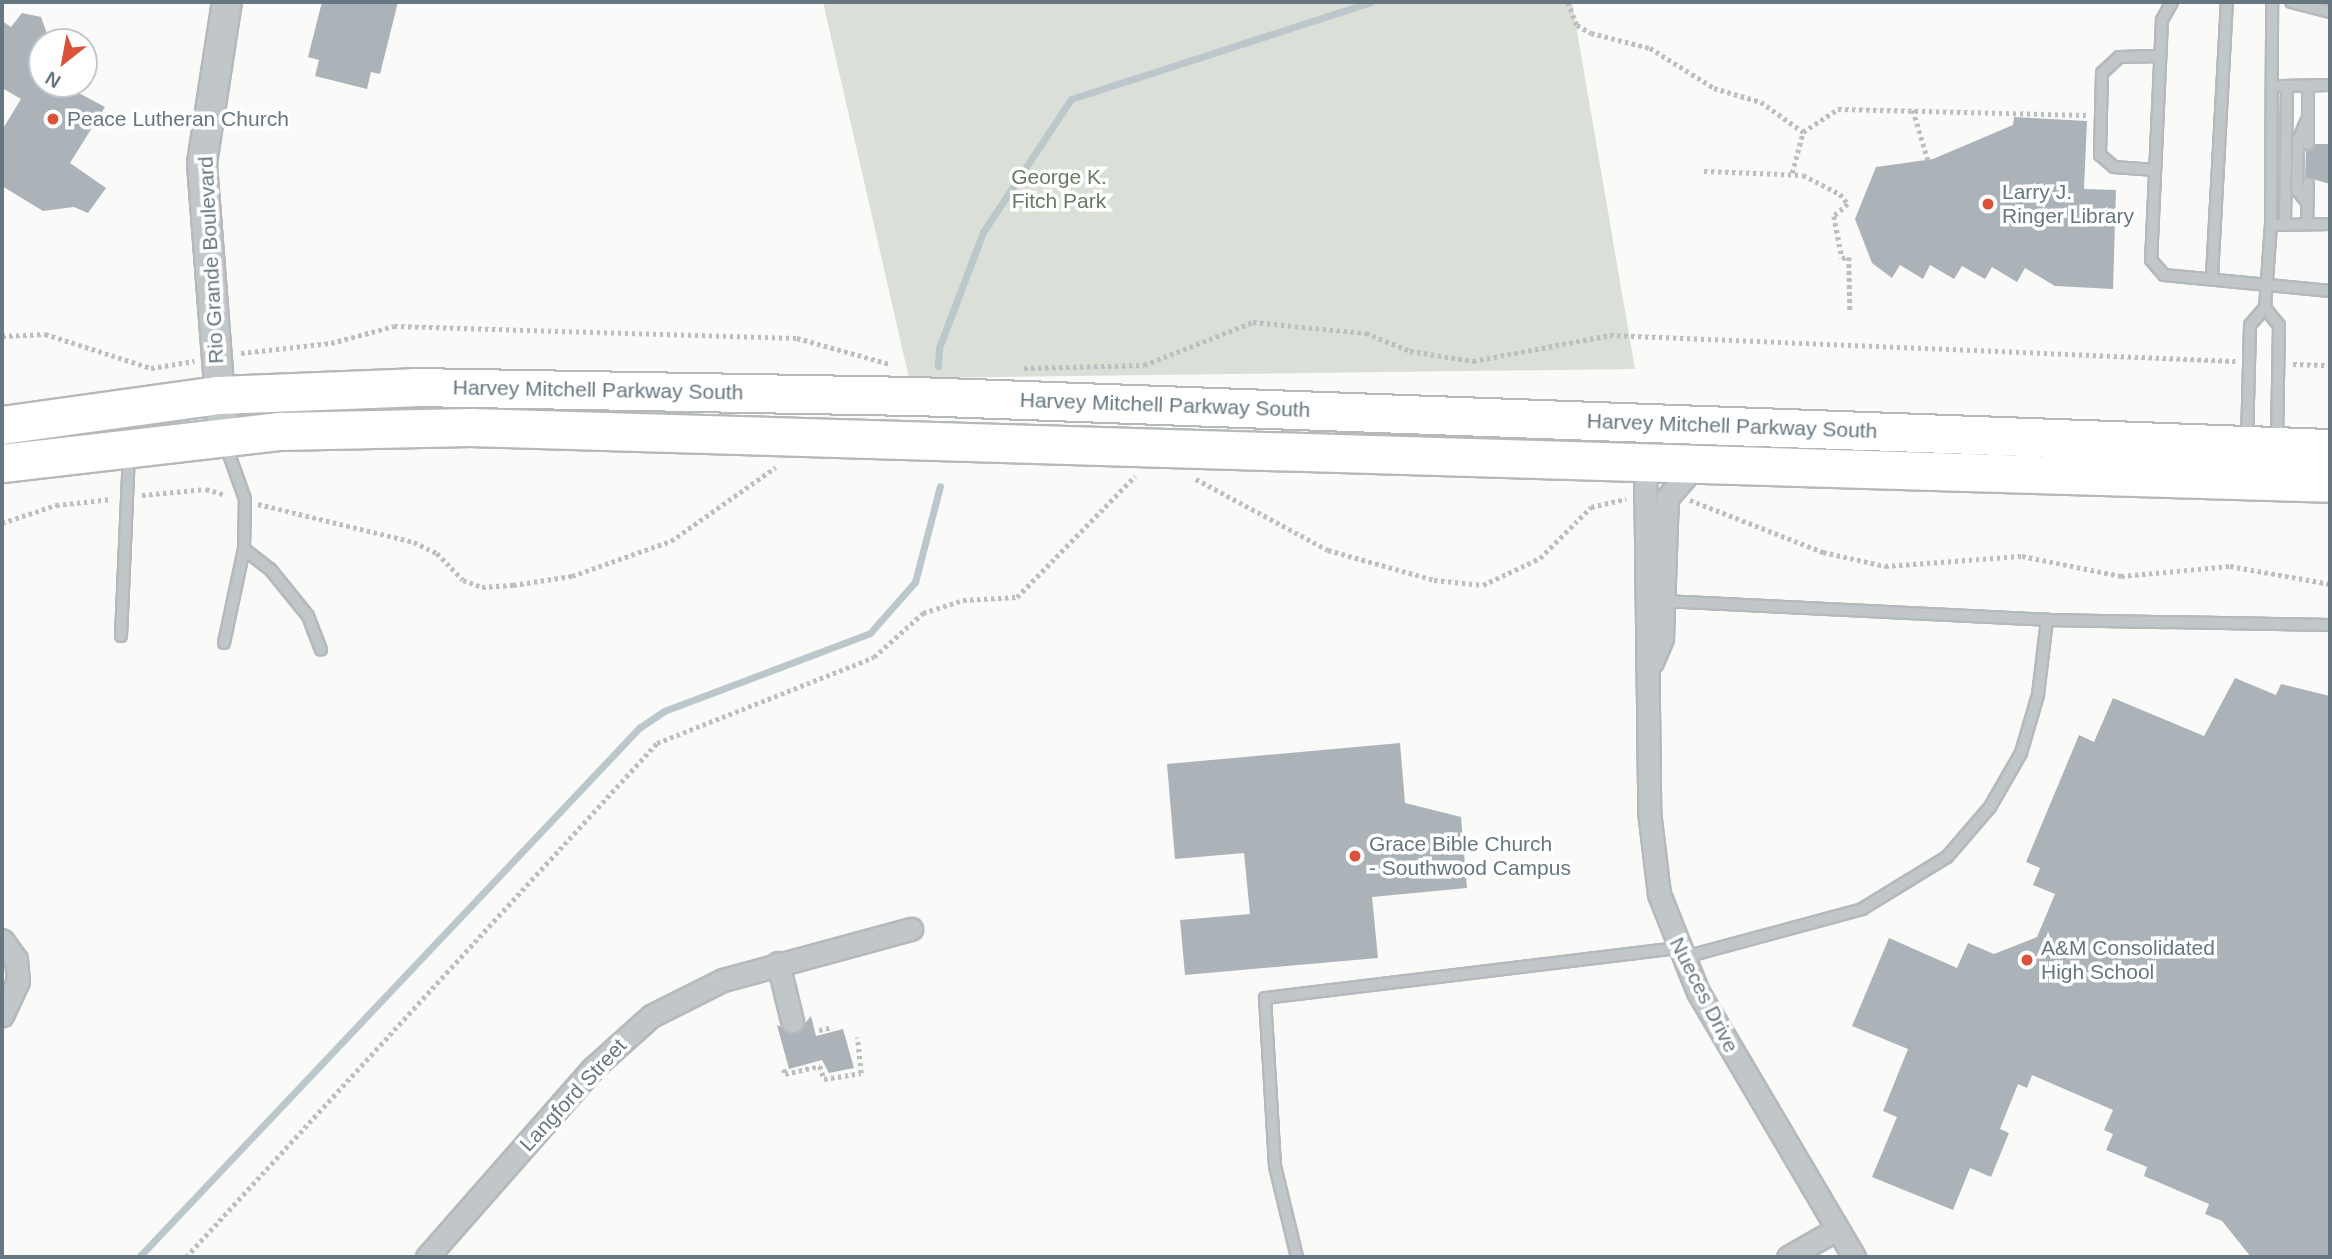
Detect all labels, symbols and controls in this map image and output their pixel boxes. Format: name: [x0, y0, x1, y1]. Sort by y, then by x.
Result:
north arrow: [28, 28, 98, 98]
text: N: [42, 67, 64, 92]
place label: Peace Lutheran Church: [67, 106, 289, 132]
marker: Peace Lutheran Church: [45, 111, 61, 127]
street label: Rio Grande Boulevard: [193, 156, 229, 364]
park label: George K. Fitch Park: [1011, 164, 1107, 214]
place label: Larry J. Ringer Library: [2002, 179, 2134, 229]
marker: Larry J. Ringer Library: [1980, 196, 1996, 212]
street label: Harvey Mitchell Parkway South: [452, 375, 744, 405]
street label: Harvey Mitchell Parkway South: [1019, 387, 1311, 423]
street label: Harvey Mitchell Parkway South: [1586, 408, 1878, 444]
place label: Grace Bible Church - Southwood Campus: [1369, 831, 1571, 881]
marker: Grace Bible Church - Southwood Campus: [1347, 848, 1363, 864]
street label: Nueces Drive: [1664, 933, 1744, 1057]
place label: A&M Consolidated High School: [2041, 935, 2215, 985]
marker: A&M Consolidated High School: [2019, 952, 2035, 968]
street label: Langford Street: [514, 1033, 632, 1157]

